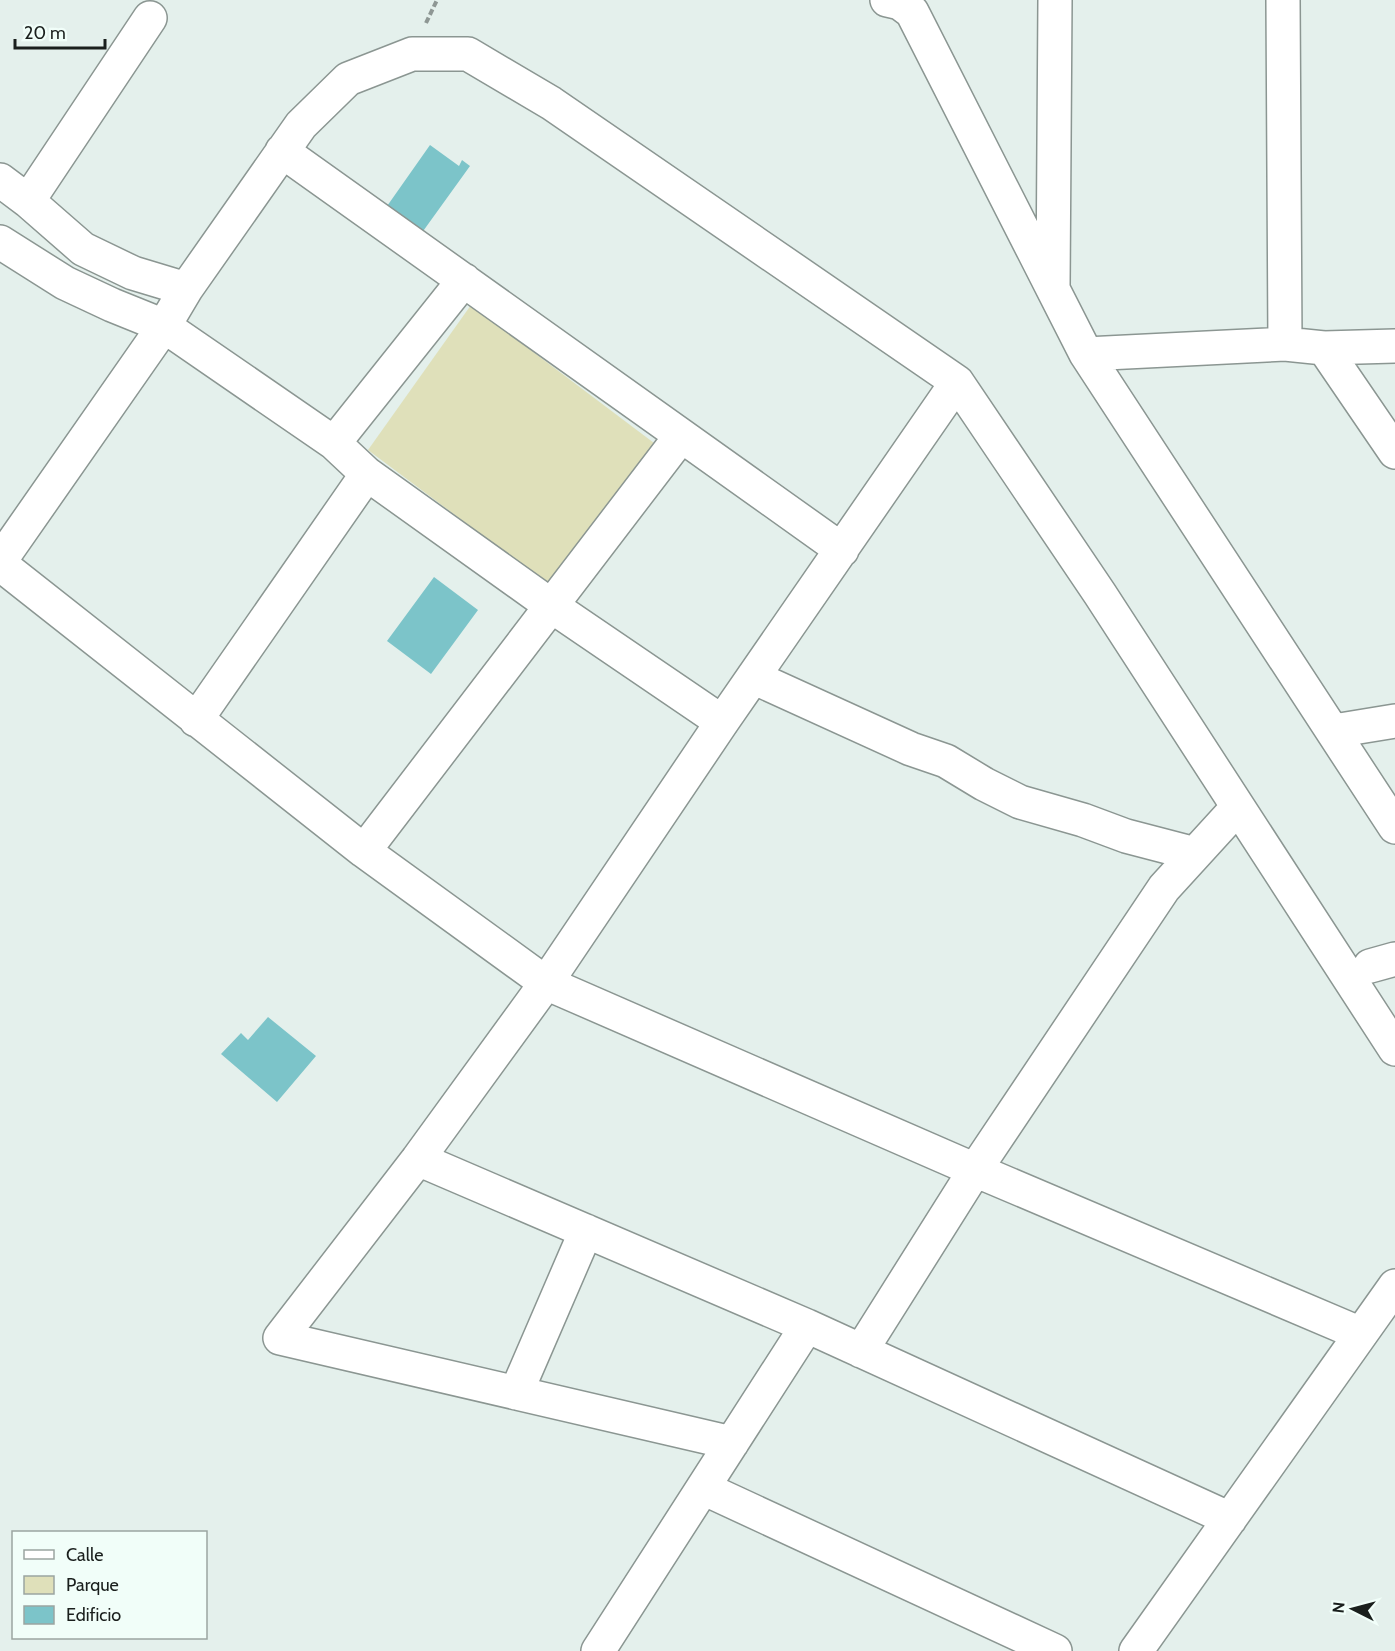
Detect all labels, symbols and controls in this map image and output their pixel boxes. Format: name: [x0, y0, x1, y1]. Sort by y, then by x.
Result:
scale bar: [15, 12, 105, 50]
text: 20 m: [24, 22, 66, 44]
legend: [12, 1531, 207, 1639]
text: Calle: [66, 1544, 103, 1566]
text: Parque: [66, 1574, 119, 1596]
north arrow: [1323, 1579, 1383, 1639]
text: N: [1329, 1601, 1349, 1614]
text: Edificio: [66, 1604, 121, 1626]

